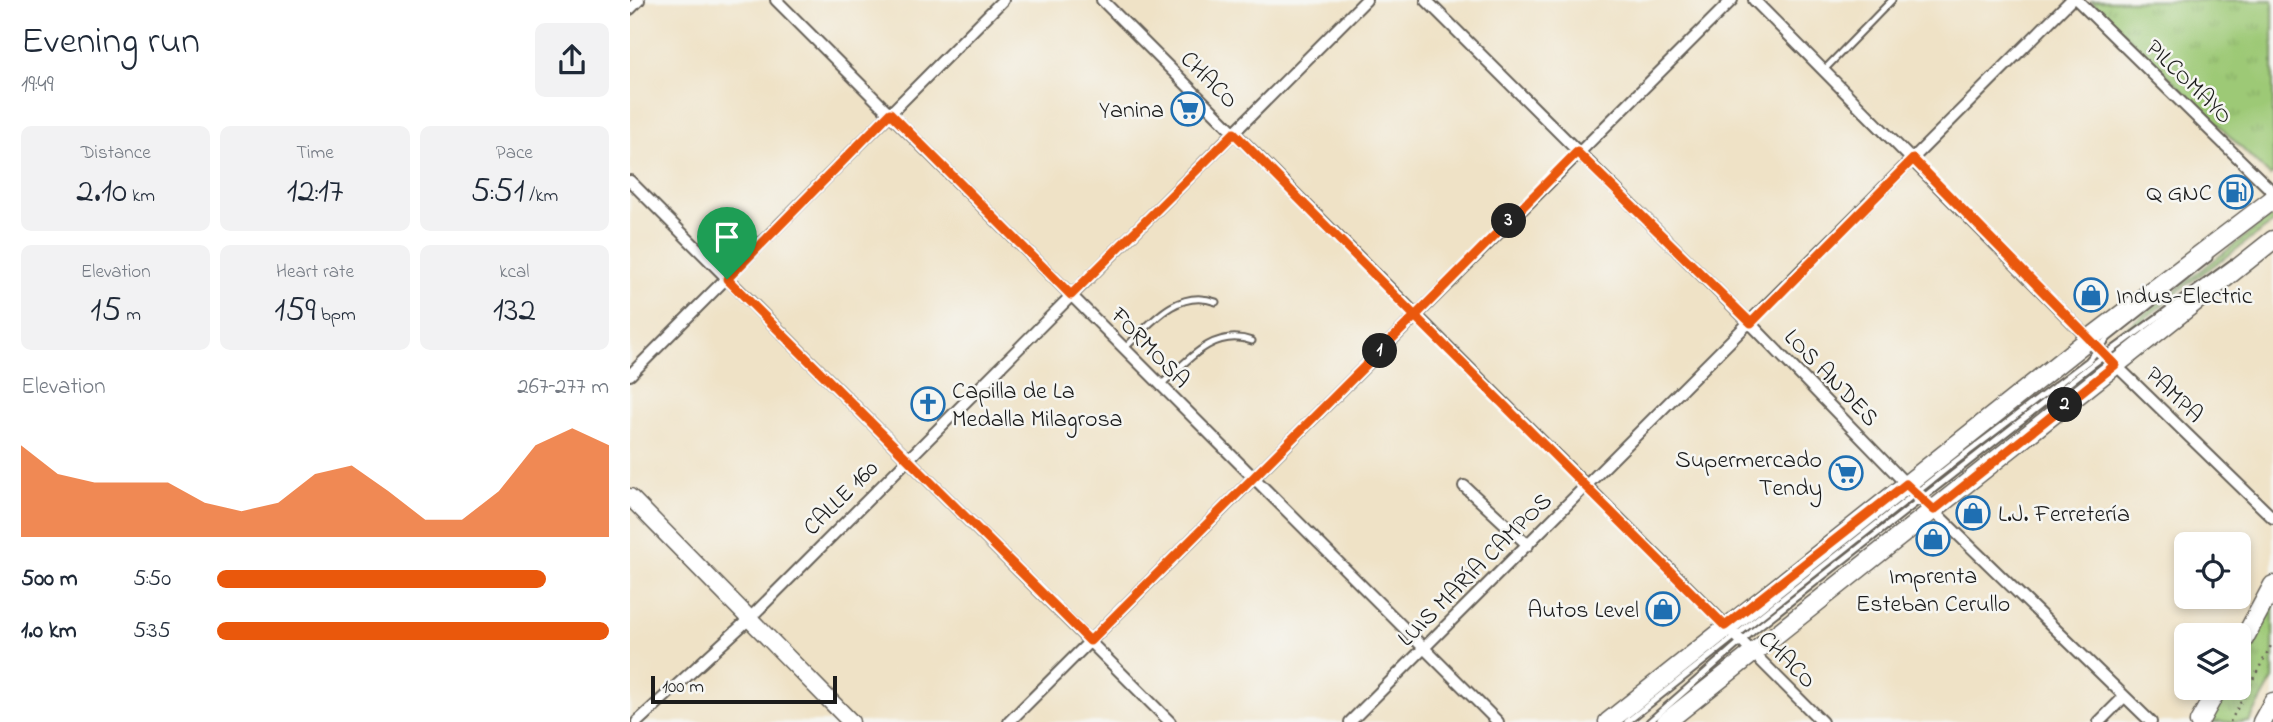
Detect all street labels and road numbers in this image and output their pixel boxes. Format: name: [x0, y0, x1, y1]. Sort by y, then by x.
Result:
street label: PILCOMAYO: [2137, 32, 2240, 133]
street label: CHACO: [1171, 44, 1245, 118]
street label: FORMOSA: [1101, 299, 1197, 397]
street label: LOS ANDES: [1774, 322, 1886, 436]
street label: PAMPA: [2136, 359, 2210, 432]
street label: CALLE 160: [796, 453, 888, 545]
street label: LUIS MARÍA CAMPOS: [1390, 485, 1561, 656]
street label: CHACO: [1749, 624, 1823, 698]

